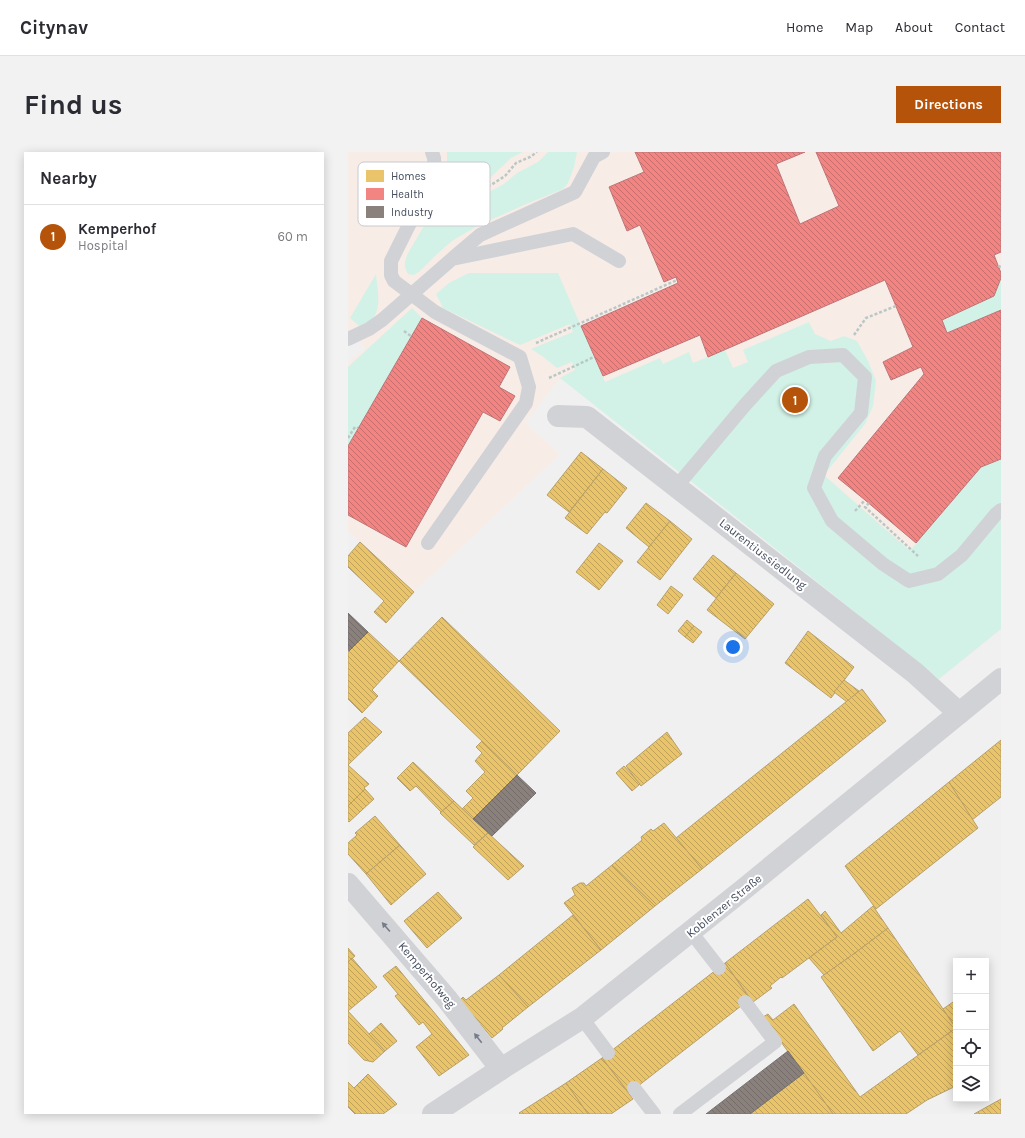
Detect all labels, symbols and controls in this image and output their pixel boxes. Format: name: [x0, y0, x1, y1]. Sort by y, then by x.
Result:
text: Citynav: [20, 17, 88, 39]
text: Home: [786, 19, 823, 36]
text: Map: [845, 19, 873, 36]
text: About: [895, 19, 933, 36]
text: Contact: [955, 19, 1005, 36]
button: Directions: [896, 86, 1001, 123]
text: Find us: [24, 88, 123, 121]
legend: [358, 162, 490, 226]
text: Nearby: [40, 168, 97, 188]
text: Homes: [391, 170, 426, 183]
text: Health: [391, 188, 424, 201]
text: Industry: [391, 206, 433, 219]
text: Kemperhof: [78, 220, 156, 238]
text: 1: [51, 229, 55, 244]
text: 60 m: [278, 229, 308, 244]
text: Hospital: [78, 238, 128, 253]
pin: 1: [782, 385, 808, 415]
street label: Laurentiussiedlung: [717, 516, 810, 592]
your location: [723, 637, 743, 657]
street label: Koblenzer Straße: [683, 871, 765, 941]
one-way arrow: [381, 922, 390, 932]
street label: Kemperhofweg: [395, 939, 459, 1011]
map controls: [953, 958, 989, 1102]
button: +: [953, 958, 989, 994]
button: −: [953, 994, 989, 1030]
button: locate: [953, 1030, 989, 1066]
one-way arrow: [474, 1032, 482, 1043]
button: layers: [953, 1066, 989, 1102]

